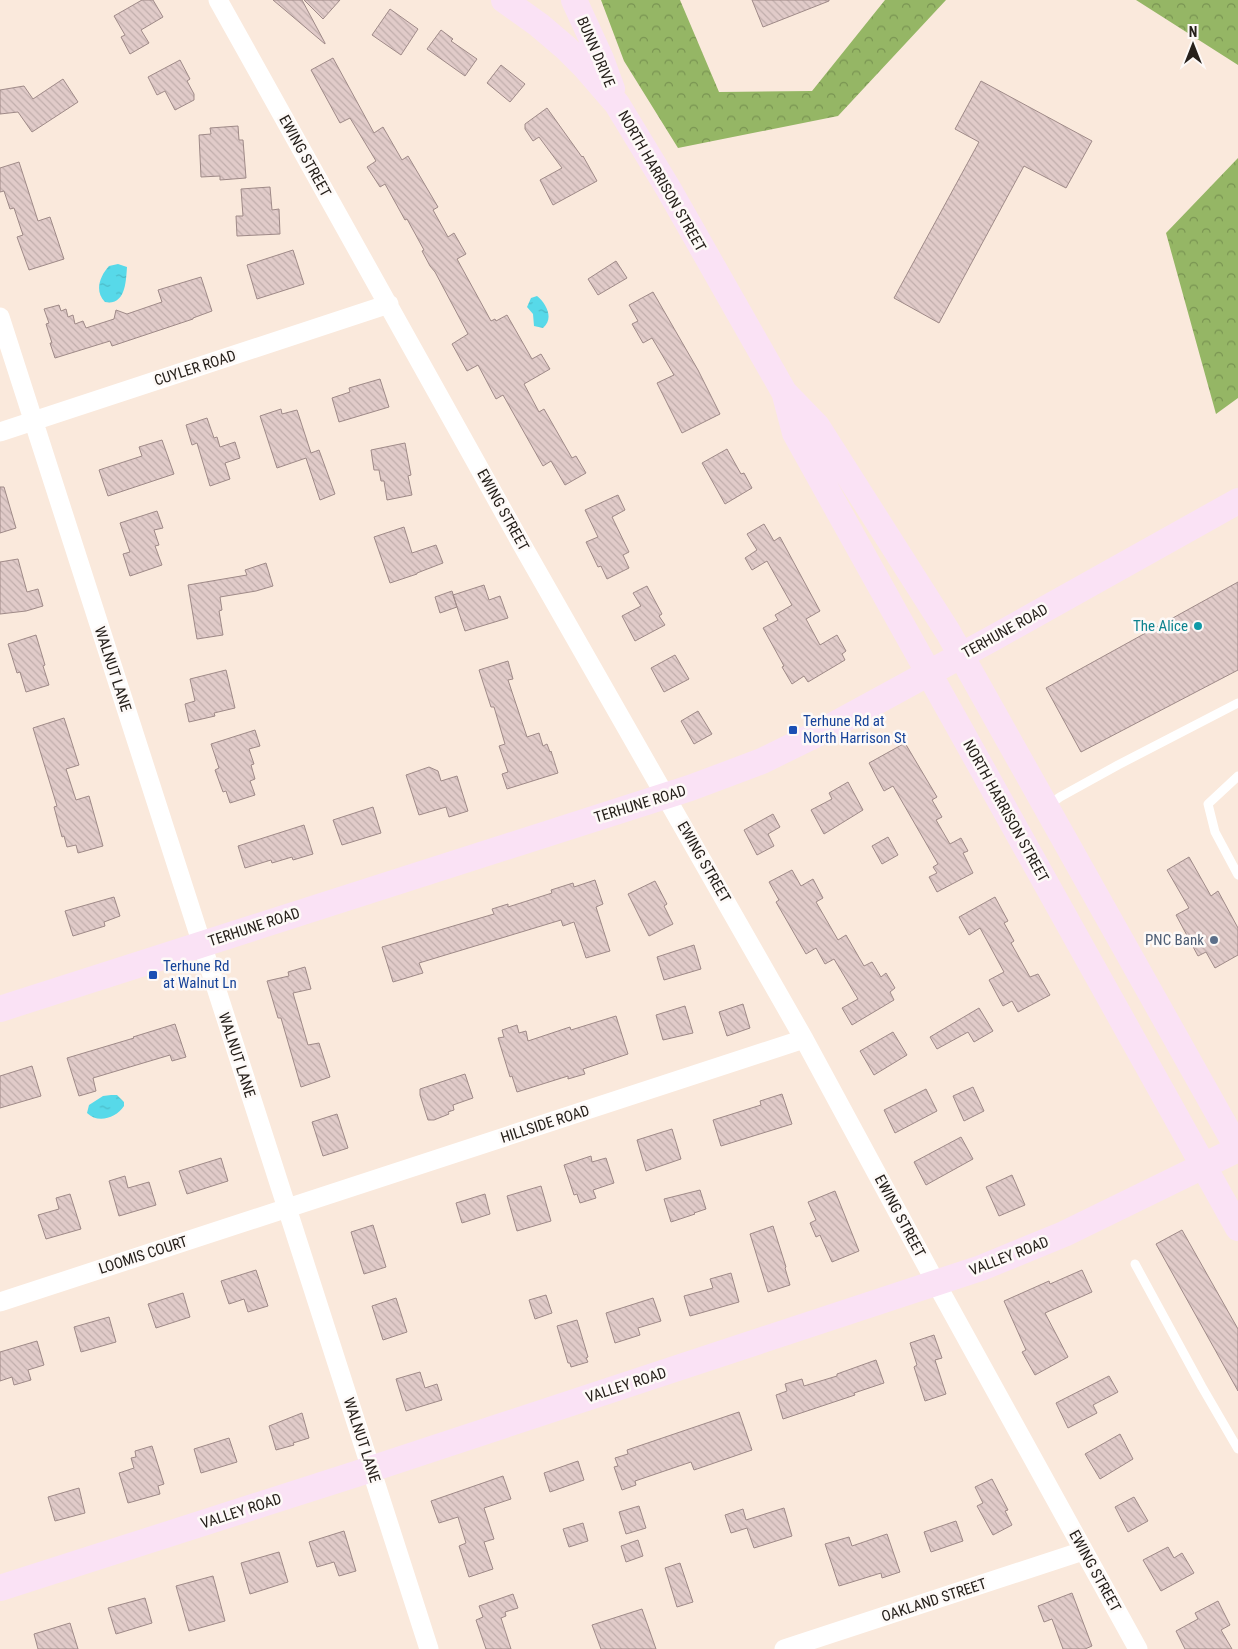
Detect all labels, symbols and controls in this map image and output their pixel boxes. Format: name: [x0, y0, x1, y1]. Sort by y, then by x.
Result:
street label: BUNN DRIVE: [573, 14, 619, 90]
north arrow: [1168, 20, 1218, 70]
text: N: [1189, 24, 1197, 40]
street label: NORTH HARRISON STREET: [614, 107, 710, 255]
street label: EWING STREET: [275, 112, 335, 200]
street label: CUYLER ROAD: [152, 346, 238, 390]
street label: EWING STREET: [473, 466, 533, 554]
street label: TERHUNE ROAD: [959, 600, 1051, 662]
place label: The Alice: [1133, 617, 1188, 635]
marker: The Alice: [1192, 620, 1204, 632]
street label: WALNUT LANE: [91, 624, 135, 714]
place label: Terhune Rd at North Harrison St: [803, 712, 906, 747]
marker: Terhune Rd at North Harrison St: [787, 724, 799, 736]
street label: NORTH HARRISON STREET: [959, 737, 1053, 885]
street label: TERHUNE ROAD: [592, 781, 688, 827]
street label: EWING STREET: [674, 818, 735, 906]
street label: TERHUNE ROAD: [206, 904, 302, 950]
place label: PNC Bank: [1145, 931, 1204, 949]
marker: PNC Bank: [1208, 934, 1220, 946]
place label: Terhune Rd at Walnut Ln: [163, 957, 237, 992]
marker: Terhune Rd at Walnut Ln: [147, 969, 159, 981]
street label: WALNUT LANE: [215, 1010, 259, 1100]
street label: HILLSIDE ROAD: [498, 1101, 592, 1147]
street label: EWING STREET: [871, 1172, 929, 1260]
street label: LOOMIS COURT: [96, 1232, 190, 1278]
street label: VALLEY ROAD: [967, 1233, 1051, 1279]
street label: VALLEY ROAD: [583, 1364, 669, 1406]
street label: WALNUT LANE: [340, 1395, 384, 1485]
street label: VALLEY ROAD: [198, 1490, 284, 1532]
street label: EWING STREET: [1065, 1527, 1125, 1615]
street label: OAKLAND STREET: [879, 1574, 989, 1625]

